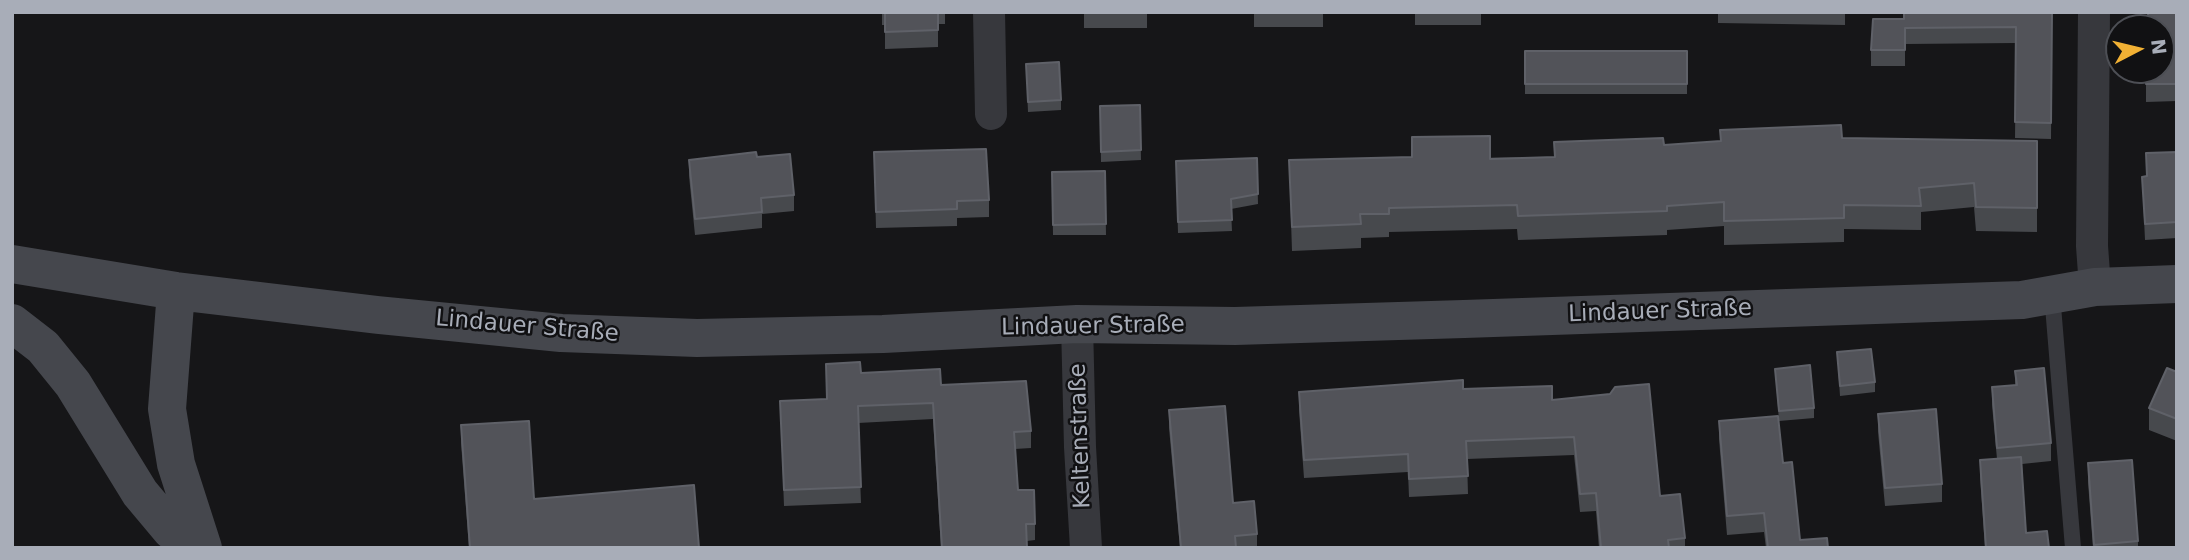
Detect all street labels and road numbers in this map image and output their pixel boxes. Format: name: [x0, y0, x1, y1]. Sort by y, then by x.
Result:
street label: Lindauer Straße: [1568, 295, 1752, 329]
street label: Lindauer Straße: [434, 305, 620, 349]
street label: Lindauer Straße: [1001, 312, 1185, 342]
street label: Keltenstraße: [1065, 363, 1097, 509]

